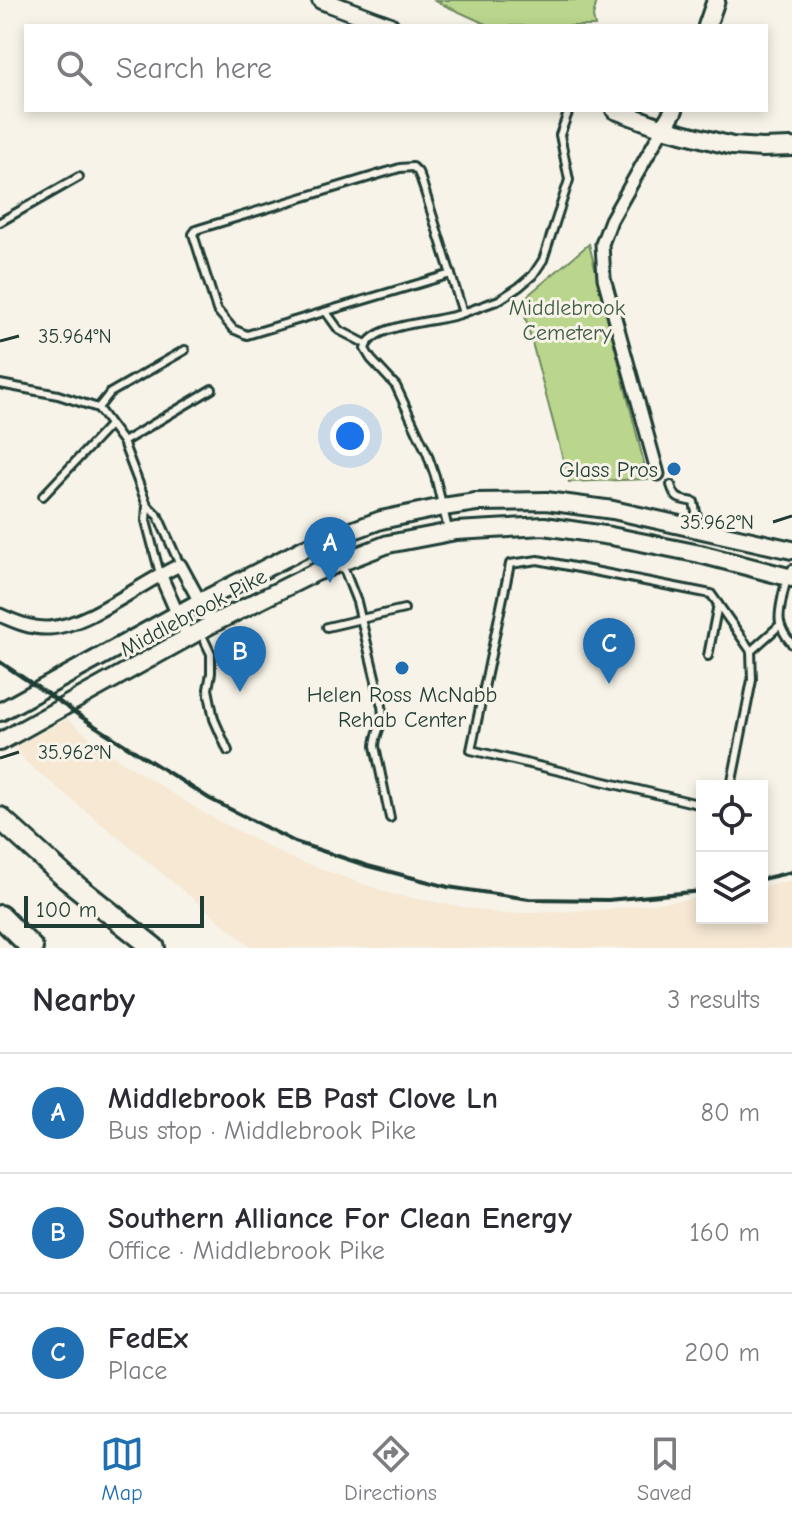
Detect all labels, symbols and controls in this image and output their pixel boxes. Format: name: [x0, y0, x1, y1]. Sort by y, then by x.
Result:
search box: [24, 24, 768, 112]
icon: search: [52, 46, 96, 90]
text: Search here: [116, 51, 272, 86]
park label: Middlebrook Cemetery: [509, 295, 626, 346]
text: 35.964°N: [38, 325, 112, 348]
your location: [330, 416, 370, 456]
place label: Glass Pros: [559, 457, 658, 483]
marker: Glass Pros: [665, 460, 683, 478]
text: 35.962°N: [680, 511, 754, 534]
pin: A: [304, 517, 356, 583]
street label: Middlebrook Pike: [116, 563, 271, 663]
pin: C: [583, 618, 635, 684]
pin: B: [214, 626, 266, 692]
marker: Helen Ross McNabb Rehab Center: [393, 659, 411, 677]
place label: Helen Ross McNabb Rehab Center: [307, 682, 497, 733]
text: 35.962°N: [38, 741, 112, 764]
map controls: [696, 780, 768, 924]
button: locate: [696, 780, 768, 852]
button: layers: [696, 852, 768, 924]
scale bar: [24, 892, 204, 928]
text: 100 m: [36, 897, 97, 923]
text: Nearby: [32, 980, 135, 1020]
text: 3 results: [667, 985, 760, 1015]
text: Middlebrook EB Past Clove Ln: [108, 1081, 498, 1116]
text: A: [51, 1098, 65, 1128]
text: 80 m: [701, 1098, 760, 1128]
text: Bus stop · Middlebrook Pike: [108, 1116, 416, 1146]
text: Southern Alliance For Clean Energy: [108, 1201, 572, 1236]
text: B: [50, 1218, 66, 1248]
text: 160 m: [690, 1218, 760, 1248]
text: Office · Middlebrook Pike: [108, 1236, 385, 1266]
text: FedEx: [108, 1321, 188, 1356]
text: C: [50, 1338, 66, 1368]
text: 200 m: [685, 1338, 760, 1368]
text: Place: [108, 1356, 167, 1386]
tab: Map: [100, 1432, 144, 1506]
tab: Directions: [344, 1432, 437, 1506]
tab: Saved: [637, 1432, 692, 1506]

